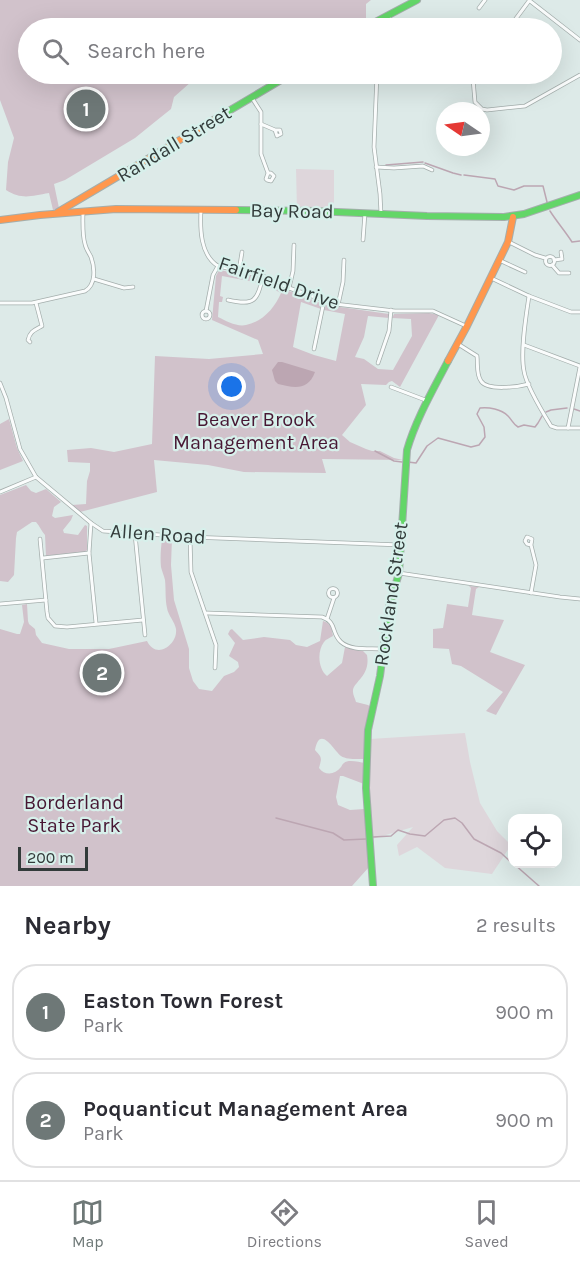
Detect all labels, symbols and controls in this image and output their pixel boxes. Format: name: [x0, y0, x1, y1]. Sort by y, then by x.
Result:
search box: [18, 18, 562, 84]
icon: search: [39, 35, 72, 68]
text: Search here: [87, 38, 205, 64]
pin: 1: [66, 86, 106, 132]
street label: Randall Street: [113, 101, 236, 187]
north arrow: [436, 102, 490, 156]
street label: Bay Road: [250, 199, 334, 223]
street label: Fairfield Drive: [216, 252, 342, 314]
your location: [217, 372, 246, 401]
park label: Beaver Brook Management Area: [173, 408, 339, 454]
street label: Allen Road: [109, 519, 207, 549]
street label: Rockland Street: [370, 520, 413, 667]
pin: 2: [82, 650, 122, 696]
park label: Borderland State Park: [24, 791, 124, 837]
map controls: [508, 814, 562, 868]
button: locate: [508, 814, 562, 868]
scale bar: [18, 844, 88, 872]
text: 200 m: [27, 848, 74, 867]
text: Nearby: [24, 910, 111, 941]
text: 2 results: [476, 914, 556, 937]
text: Easton Town Forest: [83, 988, 283, 1014]
text: 1: [42, 1001, 49, 1024]
text: 900 m: [495, 1001, 554, 1024]
text: Park: [83, 1014, 124, 1037]
text: Poquanticut Management Area: [83, 1096, 408, 1122]
text: 2: [39, 1109, 52, 1132]
text: 900 m: [495, 1109, 554, 1132]
text: Park: [83, 1122, 124, 1145]
tab: Map: [71, 1196, 104, 1251]
tab: Directions: [247, 1196, 322, 1251]
tab: Saved: [465, 1196, 509, 1251]

